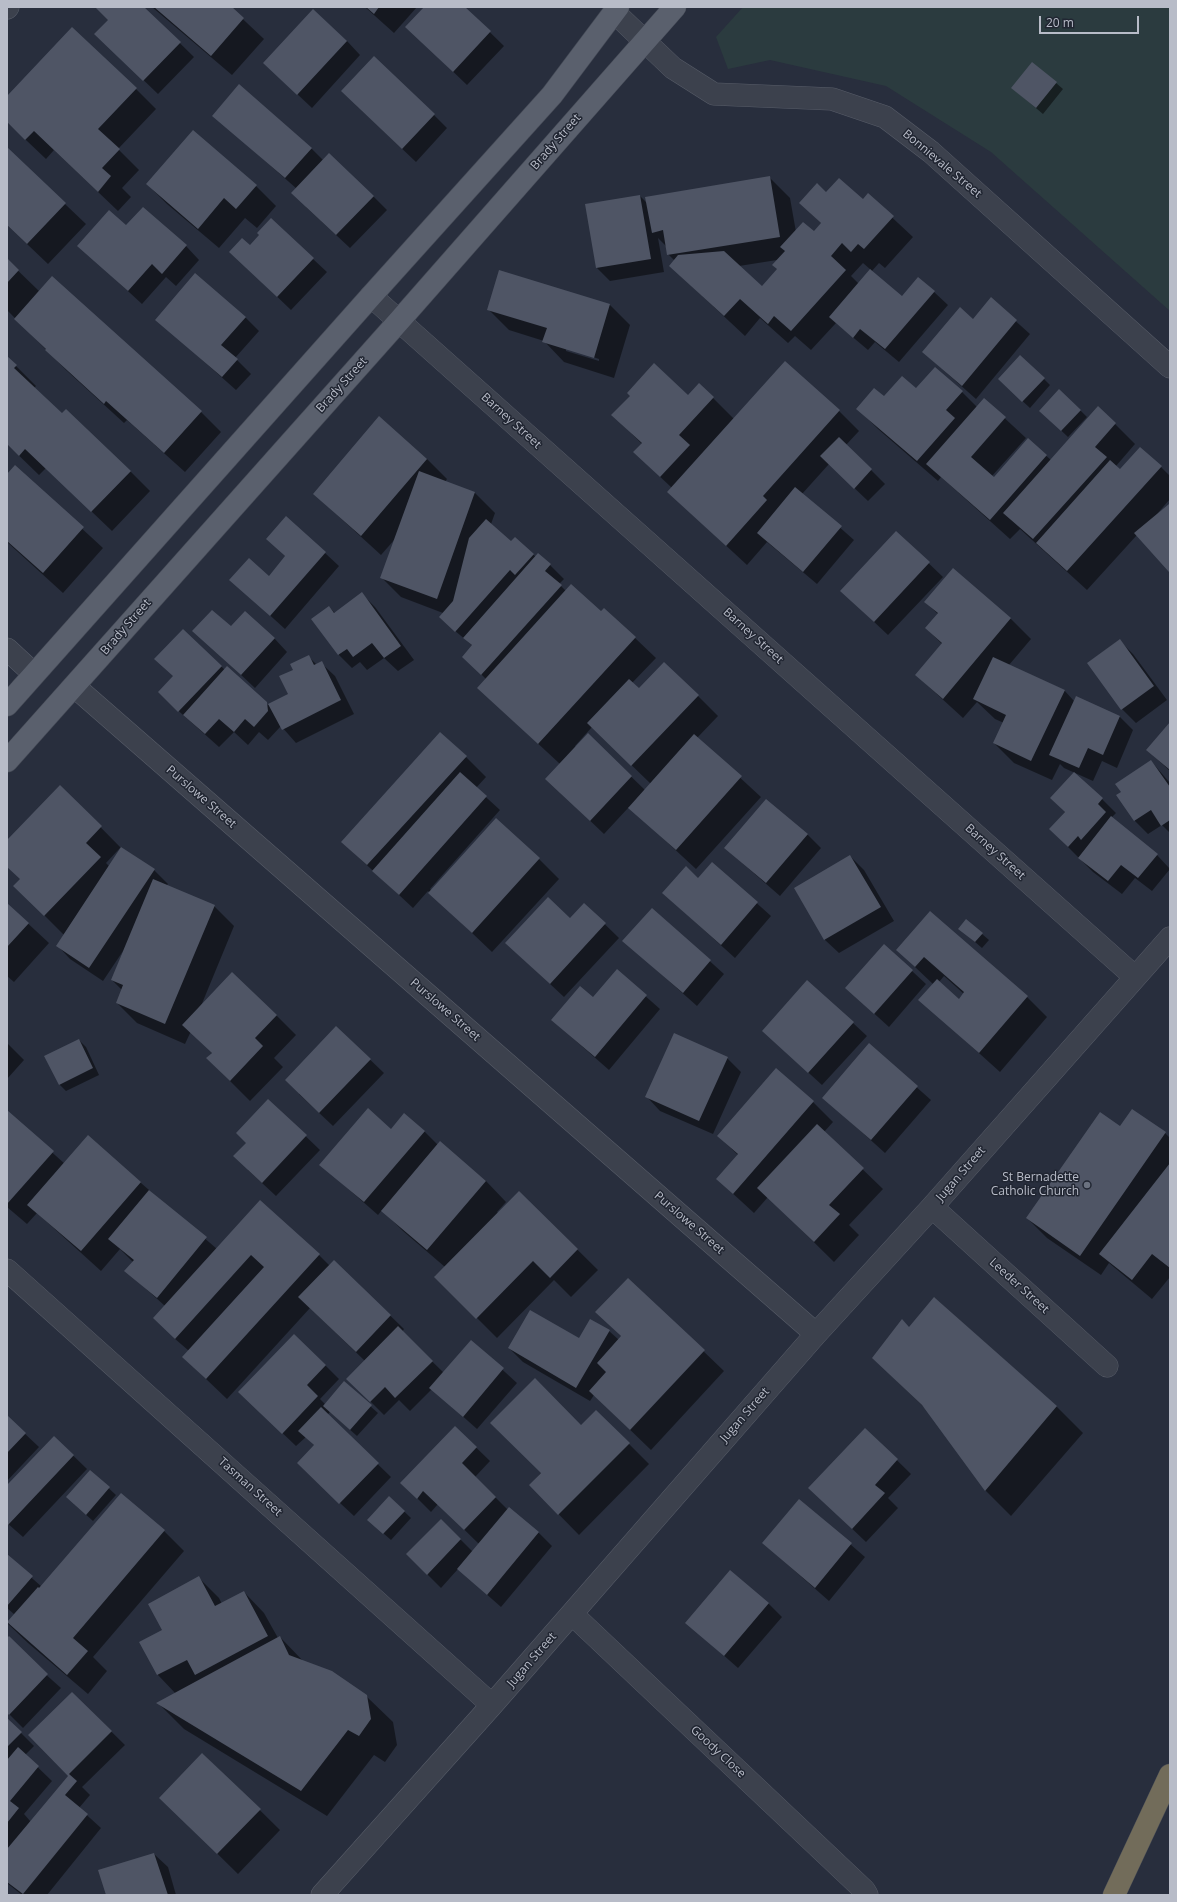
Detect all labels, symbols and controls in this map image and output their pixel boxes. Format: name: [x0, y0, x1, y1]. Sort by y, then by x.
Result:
scale bar: [1041, 8, 1141, 34]
text: 20 m: [1046, 14, 1074, 31]
street label: Brady Street: [528, 111, 584, 173]
street label: Bonnievale Street: [900, 127, 984, 201]
street label: Brady Street: [313, 354, 371, 416]
street label: Barney Street: [478, 390, 544, 452]
street label: Brady Street: [98, 596, 154, 658]
street label: Barney Street: [720, 605, 786, 667]
street label: Purslowe Street: [163, 763, 239, 831]
street label: Barney Street: [962, 821, 1028, 883]
street label: Purslowe Street: [407, 976, 483, 1044]
street label: Jugan Street: [933, 1144, 989, 1204]
place label: St Bernadette Catholic Church: [991, 1171, 1079, 1199]
marker: St Bernadette Catholic Church: [1082, 1180, 1092, 1190]
street label: Purslowe Street: [651, 1189, 727, 1257]
street label: Leeder Street: [986, 1255, 1052, 1317]
street label: Jugan Street: [717, 1385, 773, 1445]
street label: Tasman Street: [215, 1455, 285, 1519]
street label: Jugan Street: [504, 1630, 560, 1690]
street label: Goody Close: [688, 1723, 748, 1781]

